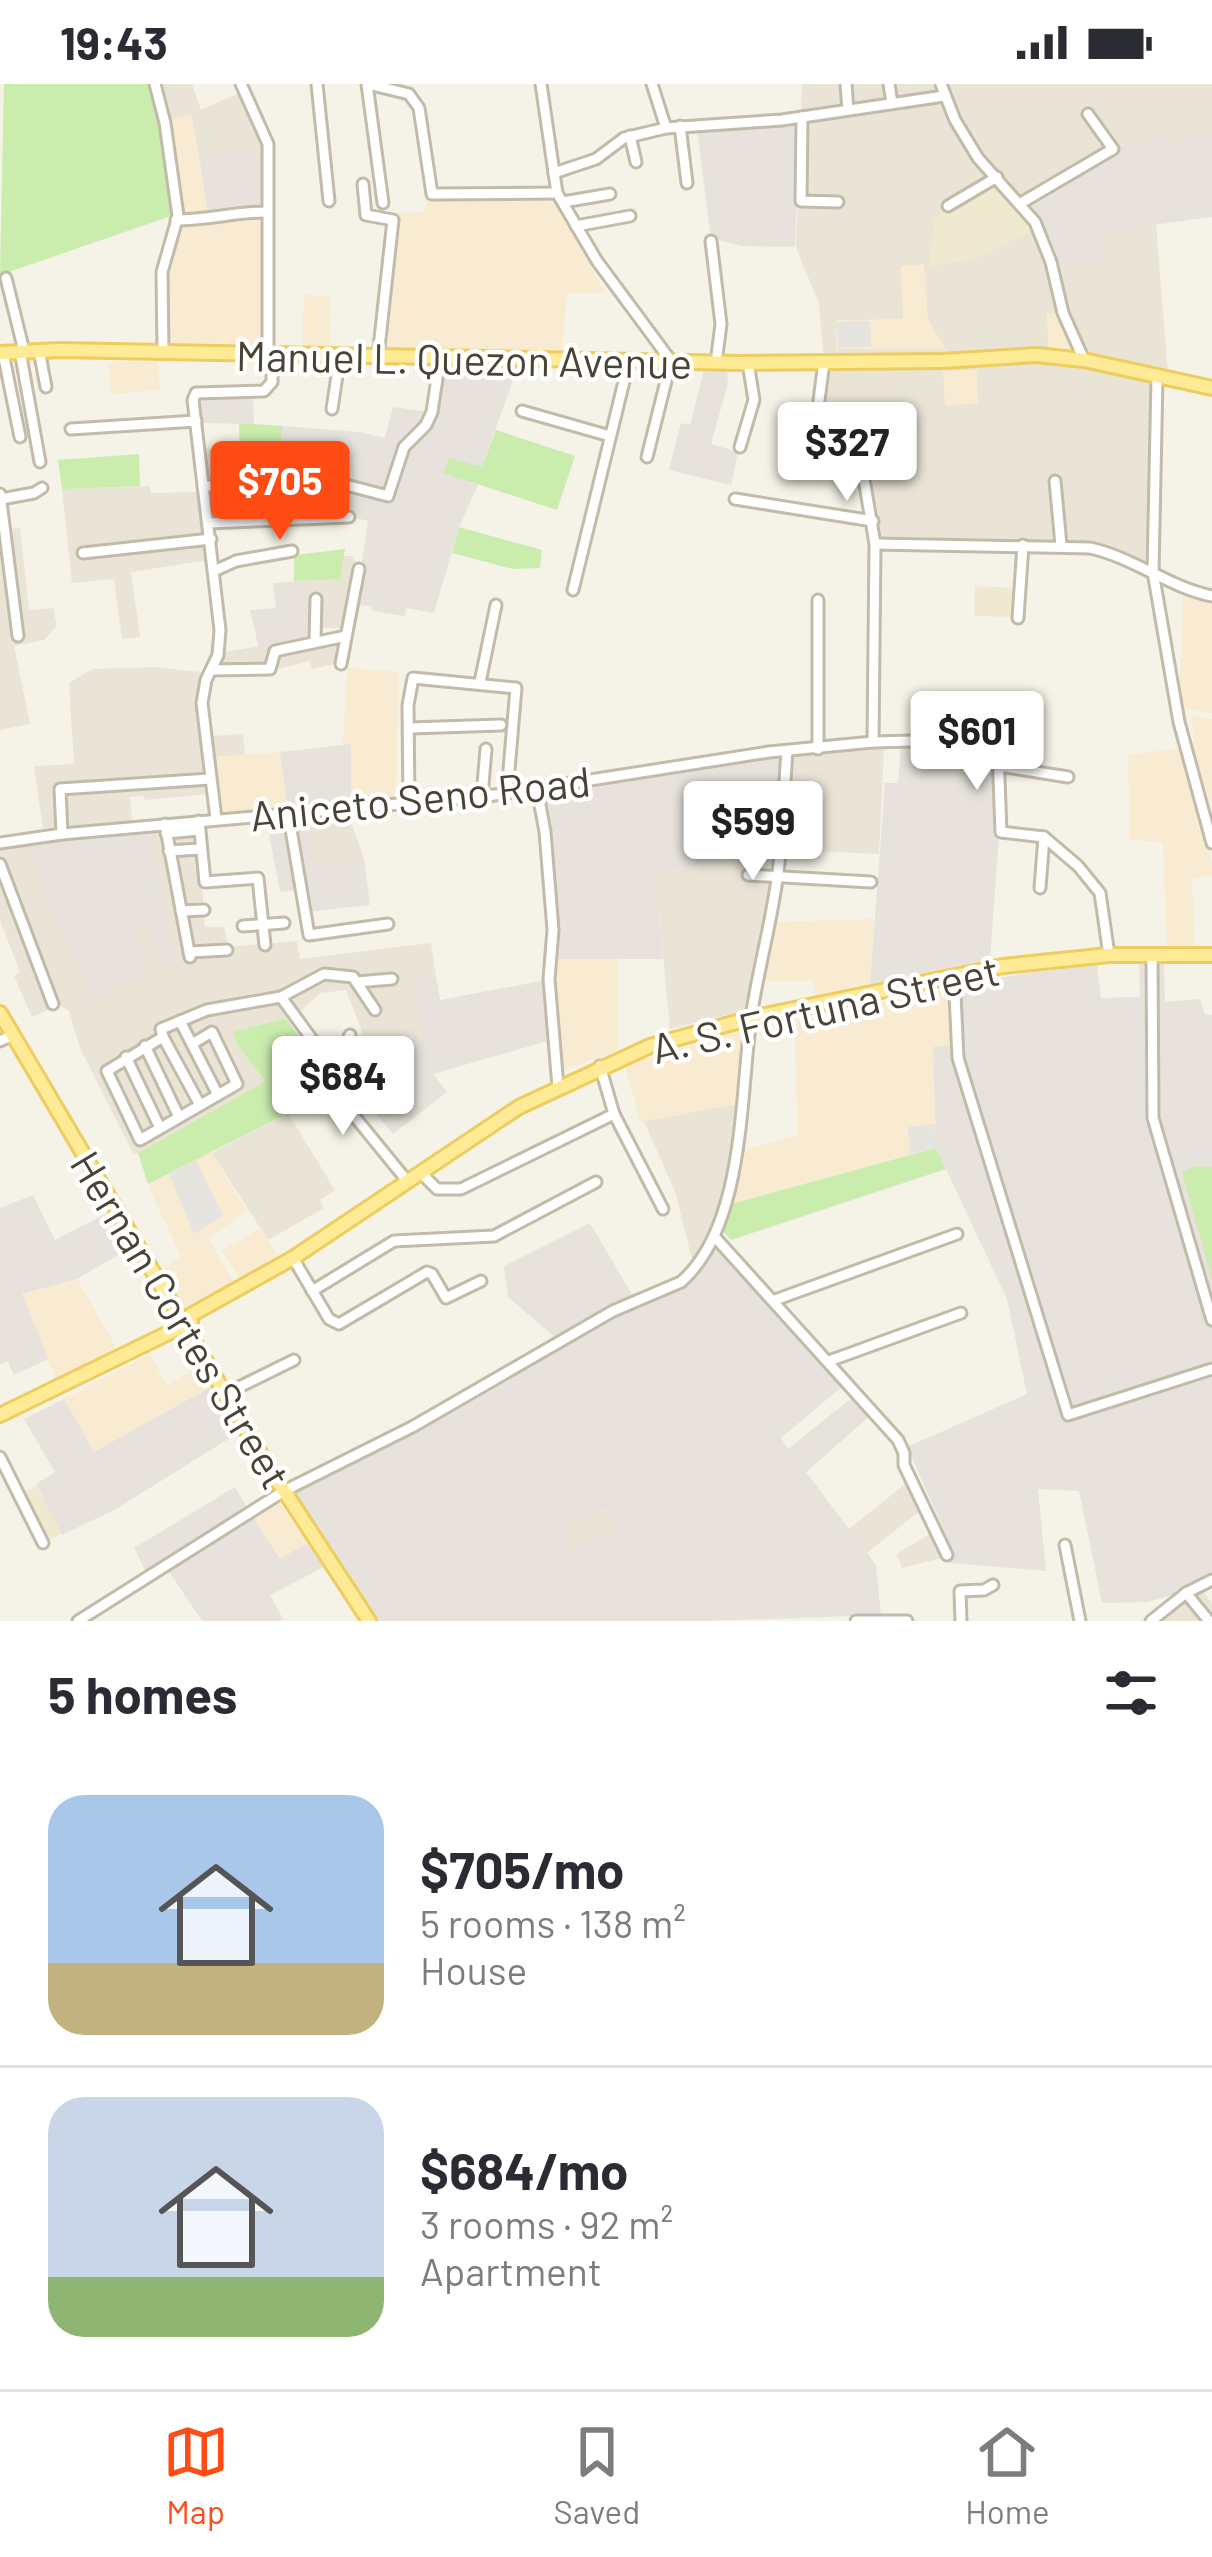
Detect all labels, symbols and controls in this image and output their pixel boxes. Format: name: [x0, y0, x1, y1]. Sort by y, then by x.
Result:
text: 19:43: [60, 15, 168, 69]
street label: Manuel L. Quezon Avenue: [235, 329, 693, 387]
pin: $327: [776, 402, 918, 504]
text: $327: [805, 417, 889, 464]
pin: $705: [209, 441, 351, 543]
text: $705: [238, 456, 322, 503]
pin: $601: [906, 691, 1048, 793]
text: $601: [938, 706, 1016, 753]
street label: Aniceto Seno Road: [247, 754, 593, 840]
pin: $599: [682, 781, 824, 883]
text: $599: [711, 796, 795, 843]
street label: A. S. Fortuna Street: [646, 944, 1004, 1072]
pin: $684: [272, 1036, 414, 1138]
text: $684: [299, 1051, 387, 1098]
street label: Hernan Cortes Street: [62, 1141, 302, 1497]
icon: filters: [1098, 1660, 1164, 1726]
text: 5 homes: [48, 1663, 237, 1724]
text: $705/mo: [420, 1838, 625, 1899]
icon: home: [144, 1843, 288, 1987]
text: 5 rooms · 138 m²: [420, 1899, 686, 1946]
text: House: [420, 1946, 527, 1993]
text: $684/mo: [420, 2139, 629, 2200]
icon: home: [144, 2145, 288, 2289]
text: 3 rooms · 92 m²: [420, 2200, 673, 2247]
text: Apartment: [420, 2247, 602, 2294]
tab: Map: [163, 2419, 229, 2531]
tab: Saved: [554, 2419, 640, 2531]
tab: Home: [965, 2419, 1049, 2531]

